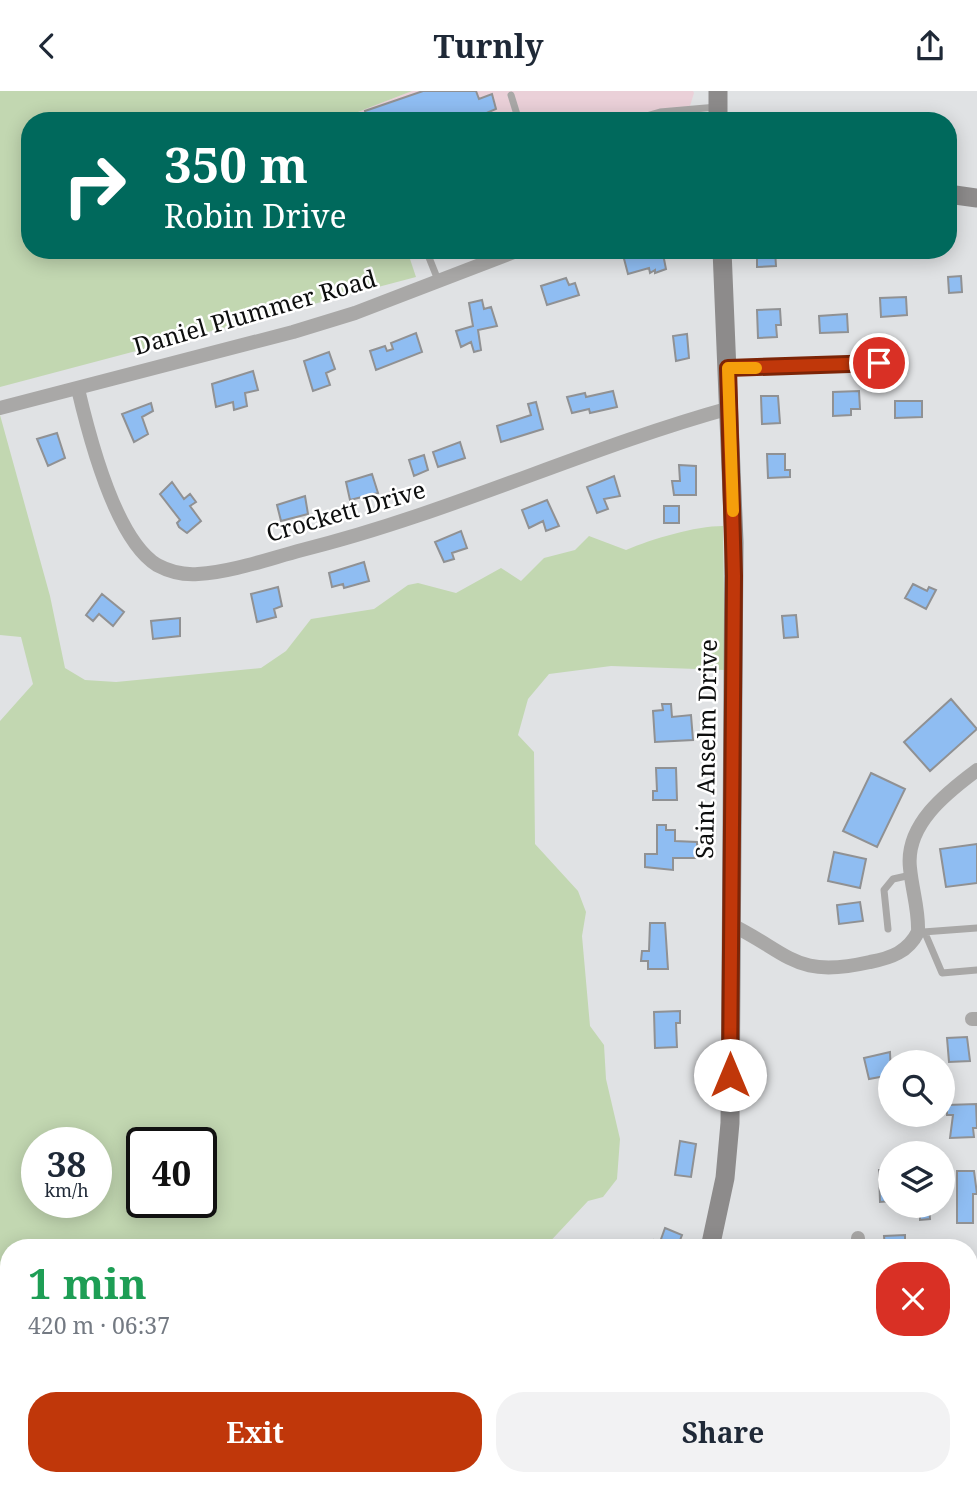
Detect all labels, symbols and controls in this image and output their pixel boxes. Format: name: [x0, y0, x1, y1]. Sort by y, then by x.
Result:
text: Turnly: [433, 24, 544, 67]
icon: back: [28, 27, 66, 65]
icon: share: [911, 27, 949, 65]
text: 350 m: [164, 131, 308, 197]
icon: right: [49, 140, 140, 231]
text: Robin Drive: [164, 194, 347, 237]
street label: Daniel Plummer Road: [129, 261, 380, 362]
pin: [849, 333, 909, 393]
icon: arrive: [860, 344, 898, 382]
street label: Crockett Drive: [262, 472, 429, 549]
street label: Saint Anselm Drive: [687, 639, 724, 859]
position arrow: [693, 1038, 767, 1112]
map controls: [878, 1050, 955, 1218]
button: search: [878, 1050, 955, 1127]
speed limit sign: 40: [126, 1127, 217, 1218]
text: 38: [47, 1140, 86, 1187]
button: layers: [878, 1141, 955, 1218]
text: km/h: [44, 1178, 89, 1202]
text: 1 min: [28, 1254, 147, 1311]
button: close: [876, 1262, 950, 1336]
text: 420 m · 06:37: [28, 1309, 170, 1341]
button: Exit: [28, 1392, 482, 1472]
button: Share: [496, 1392, 950, 1472]

